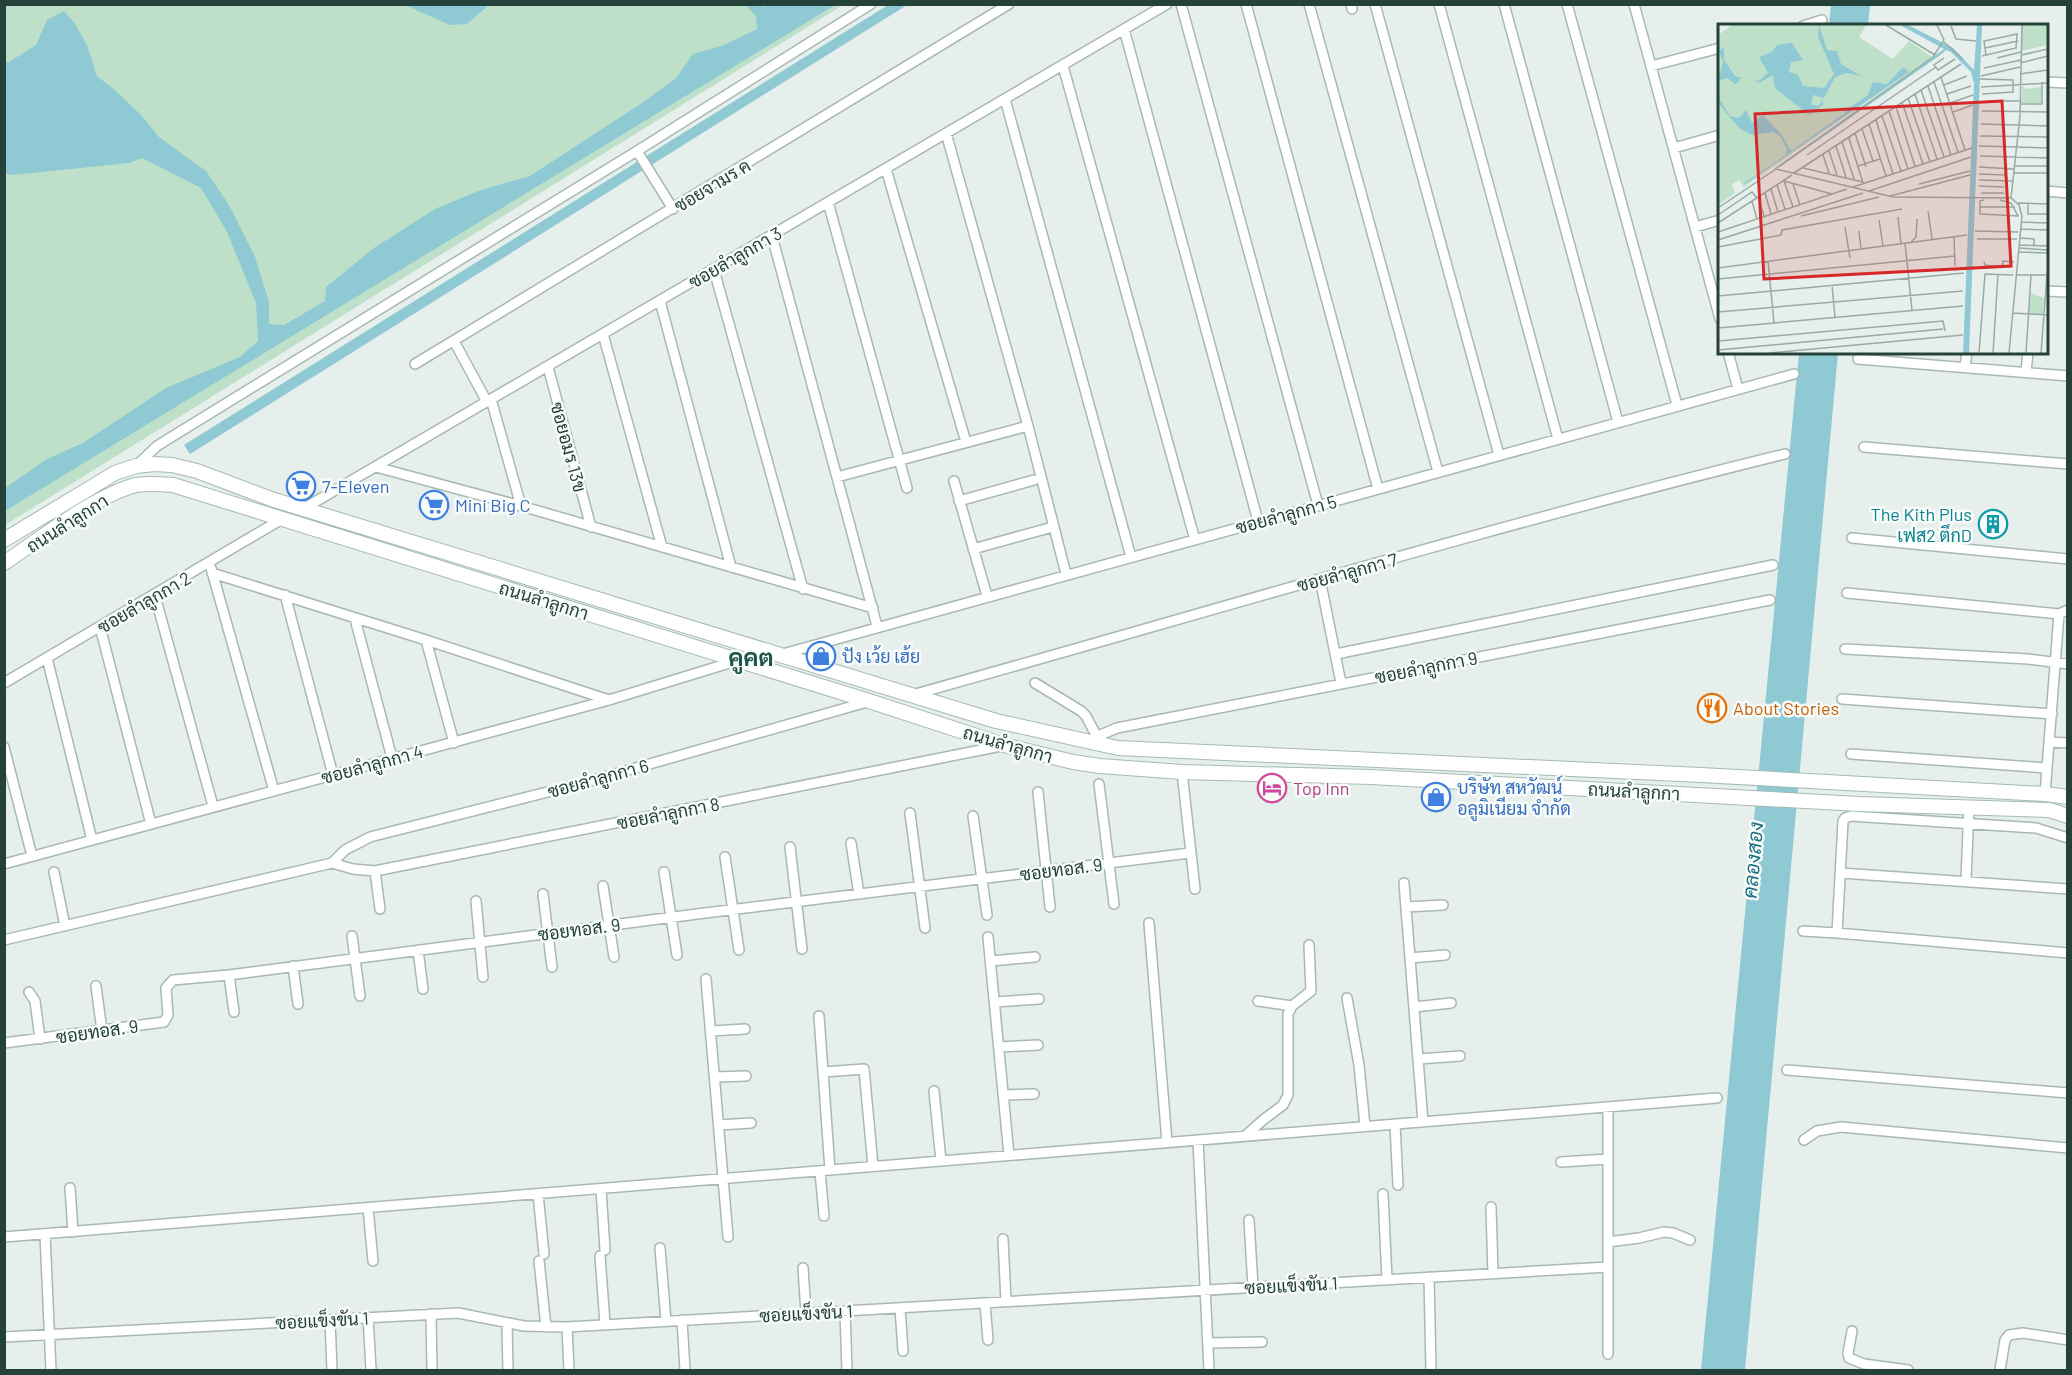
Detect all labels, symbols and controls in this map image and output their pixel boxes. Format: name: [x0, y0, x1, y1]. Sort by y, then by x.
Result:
inset map: [1718, 24, 2048, 354]
street label: ซอยจามร ค: [670, 154, 754, 216]
street label: ซอยลำลูกกา 3: [685, 221, 787, 295]
street label: ซอยอมร 13ข: [546, 400, 592, 494]
supermarket icon: 7-Eleven: [285, 470, 317, 502]
place label: 7-Eleven: [322, 475, 390, 497]
street label: ถนนลำลูกกา: [22, 489, 114, 559]
supermarket icon: Mini Big C: [418, 489, 450, 521]
street label: ซอยลำลูกกา 5: [1233, 490, 1340, 541]
place label: Mini Big C: [455, 494, 530, 516]
place label: The Kith Plus เฟส2 ตึกD: [1870, 503, 1972, 546]
building icon: The Kith Plus เฟส2 ตึกD: [1977, 508, 2009, 540]
street label: ซอยลำลูกกา 7: [1294, 548, 1401, 599]
street label: ซอยลำลูกกา 2: [93, 566, 196, 640]
street label: ถนนลำลูกกา: [496, 576, 591, 627]
shop icon: ปัง เว้ย เฮ้ย: [805, 640, 837, 672]
district label: คูคต: [728, 642, 774, 674]
place label: ปัง เว้ย เฮ้ย: [842, 645, 920, 667]
street label: ซอยลำลูกกา 9: [1373, 646, 1480, 691]
restaurant icon: About Stories: [1696, 692, 1728, 724]
place label: About Stories: [1733, 697, 1839, 719]
street label: ถนนลำลูกกา: [960, 721, 1055, 770]
street label: ซอยลำลูกกา 4: [319, 740, 426, 791]
street label: ซอยลำลูกกา 6: [545, 754, 652, 805]
hotel icon: Top Inn: [1256, 772, 1288, 804]
place label: บริษัท สหวัฒน์ อลูมิเนียม จำกัด: [1457, 775, 1571, 822]
place label: Top Inn: [1293, 777, 1349, 799]
street label: ถนนลำลูกกา: [1587, 778, 1681, 807]
shop icon: บริษัท สหวัฒน์ อลูมิเนียม จำกัด: [1420, 781, 1452, 813]
street label: ซอยลำลูกกา 8: [615, 792, 722, 837]
water label: คลองสอง: [1737, 821, 1767, 899]
street label: ซอยทอส. 9: [1019, 853, 1103, 885]
street label: ซอยทอส. 9: [537, 913, 621, 945]
street label: ซอยทอส. 9: [54, 1014, 140, 1048]
street label: ซอยแข็งขัน 1: [1244, 1270, 1338, 1298]
street label: ซอยแข็งขัน 1: [759, 1298, 853, 1326]
street label: ซอยแข็งขัน 1: [275, 1305, 369, 1333]

